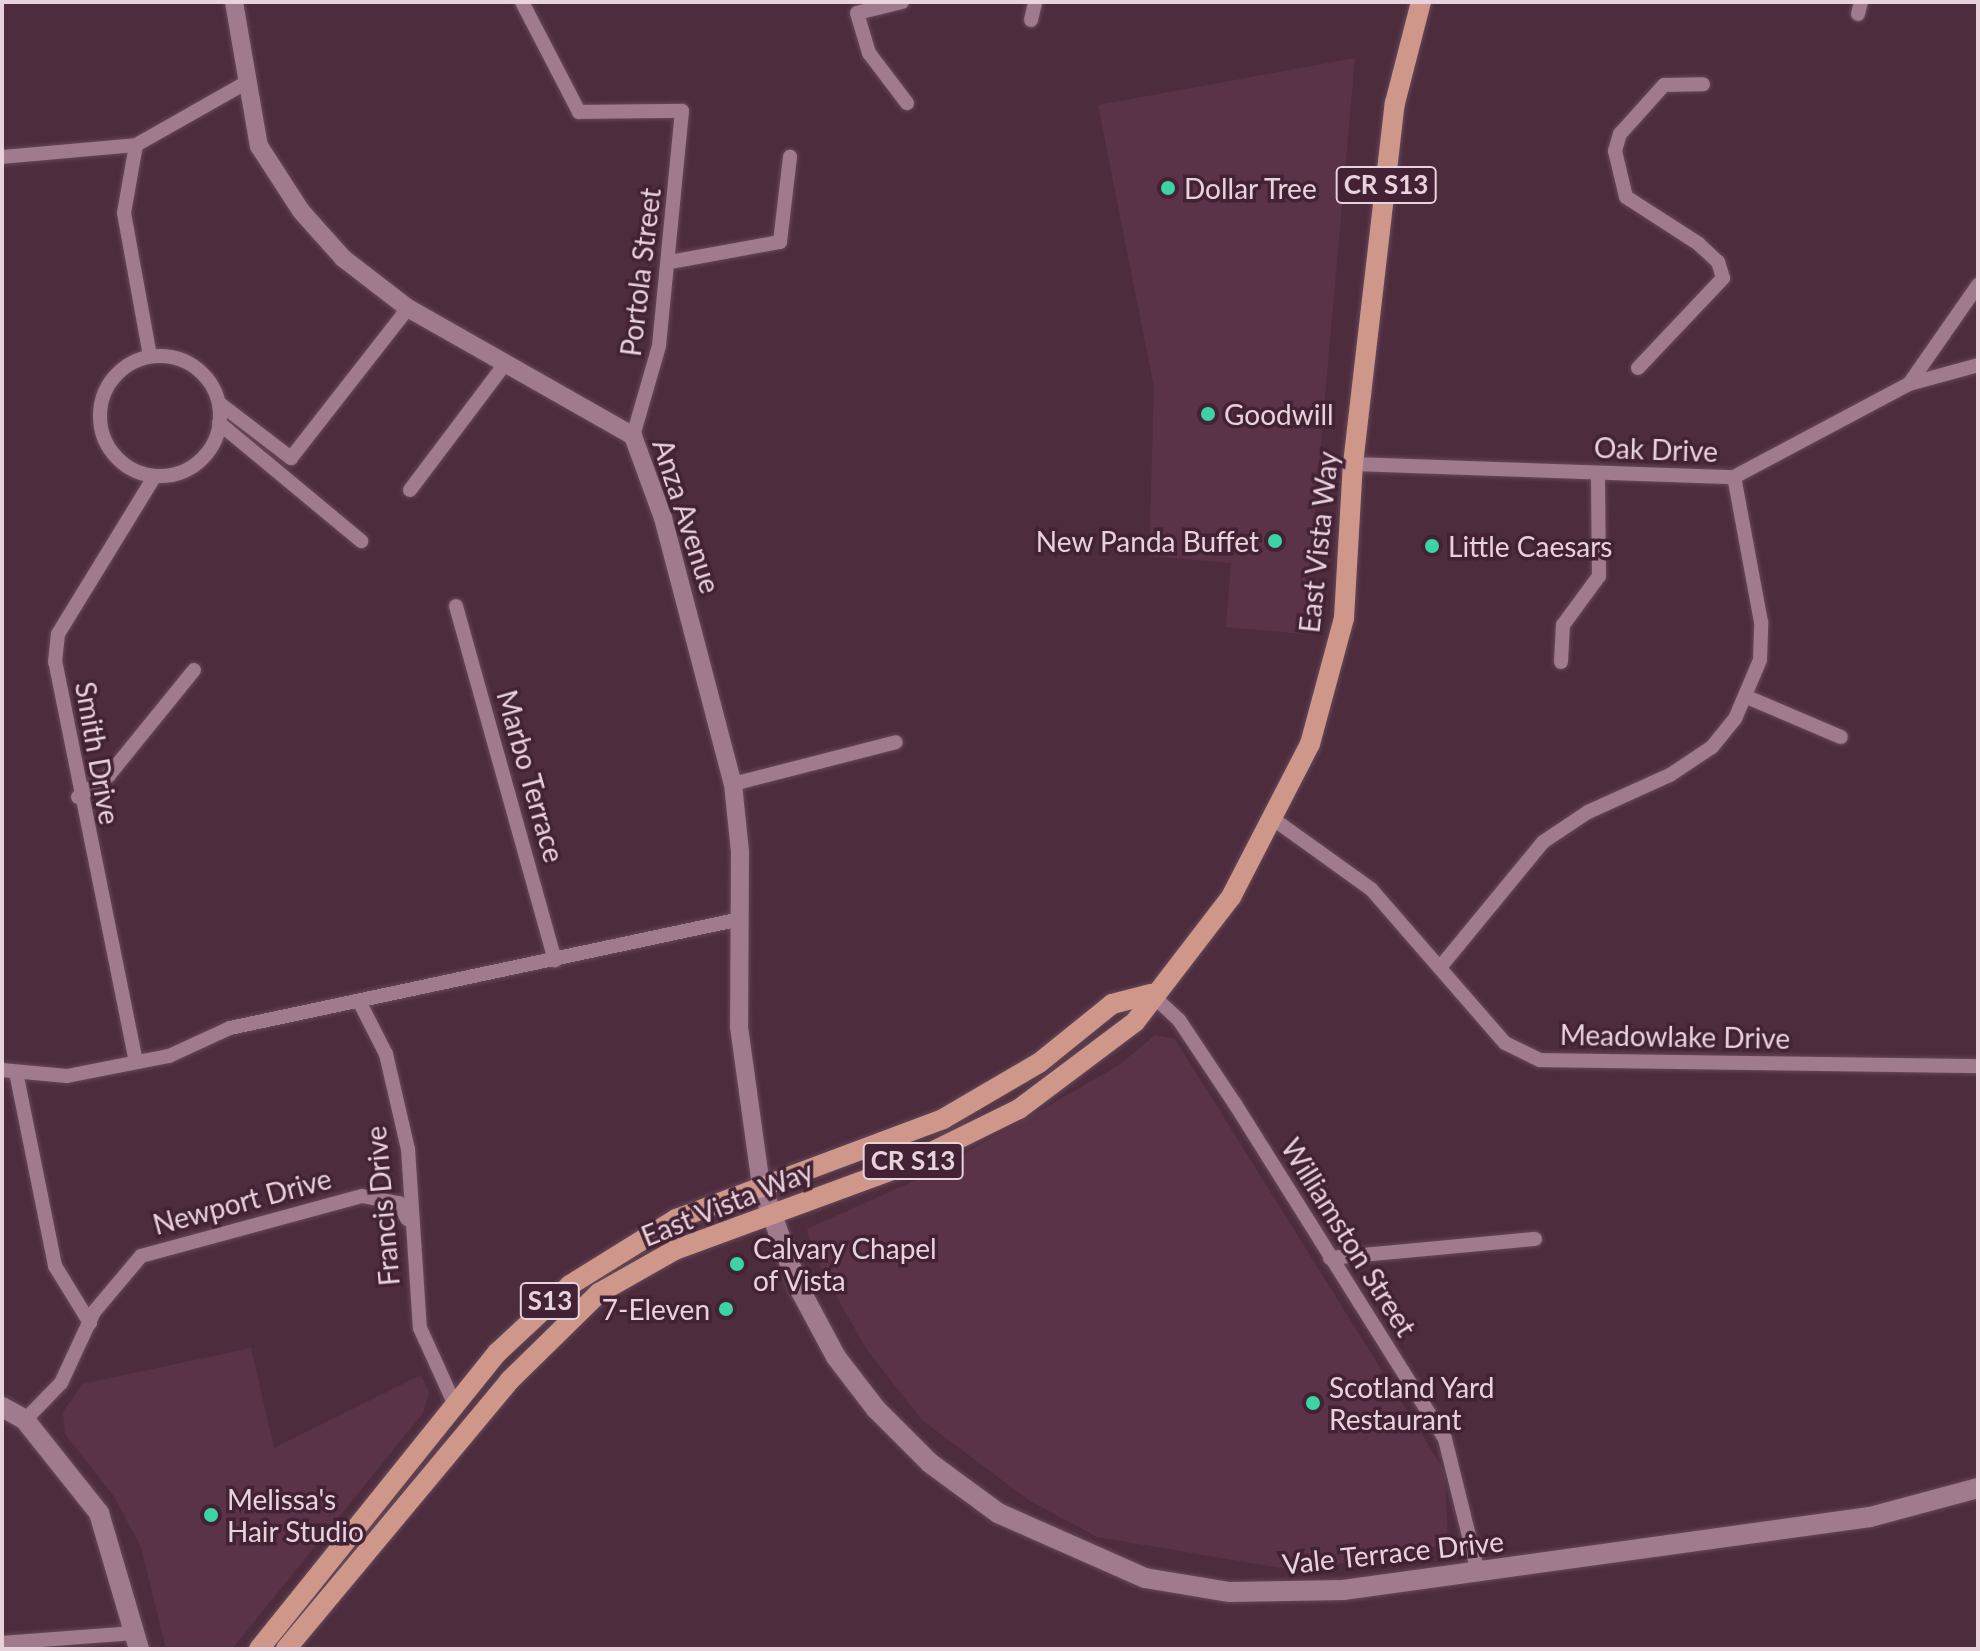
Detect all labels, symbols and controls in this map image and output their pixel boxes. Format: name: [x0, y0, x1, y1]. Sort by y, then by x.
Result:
road number: CR S13: [1334, 163, 1438, 207]
place label: Dollar Tree: [1184, 171, 1318, 205]
marker: Dollar Tree: [1159, 179, 1177, 197]
street label: Portola Street: [613, 186, 667, 358]
place label: Goodwill: [1224, 397, 1334, 431]
marker: Goodwill: [1199, 405, 1217, 423]
street label: Oak Drive: [1593, 430, 1719, 468]
street label: Anza Avenue: [646, 434, 728, 598]
street label: East Vista Way: [1292, 449, 1344, 635]
place label: New Panda Buffet: [1035, 524, 1259, 558]
place label: Little Caesars: [1448, 529, 1612, 563]
marker: New Panda Buffet: [1266, 532, 1284, 550]
marker: Little Caesars: [1423, 537, 1441, 555]
street label: Smith Drive: [69, 679, 127, 827]
street label: Marbo Terrace: [490, 686, 572, 866]
street label: Meadowlake Drive: [1560, 1017, 1790, 1055]
street label: Francis Drive: [358, 1125, 406, 1287]
street label: Williamston Street: [1275, 1132, 1423, 1342]
road number: CR S13: [861, 1139, 965, 1183]
street label: East Vista Way: [636, 1153, 818, 1253]
street label: Newport Drive: [149, 1161, 335, 1241]
place label: Calvary Chapel of Vista: [753, 1231, 937, 1297]
marker: Calvary Chapel of Vista: [728, 1255, 746, 1273]
road number: S13: [518, 1279, 582, 1323]
place label: 7-Eleven: [602, 1292, 710, 1326]
marker: 7-Eleven: [717, 1300, 735, 1318]
place label: Scotland Yard Restaurant: [1329, 1370, 1495, 1436]
marker: Scotland Yard Restaurant: [1304, 1394, 1322, 1412]
place label: Melissa's Hair Studio: [227, 1482, 364, 1548]
marker: Melissa's Hair Studio: [202, 1506, 220, 1524]
street label: Vale Terrace Drive: [1280, 1524, 1506, 1580]

